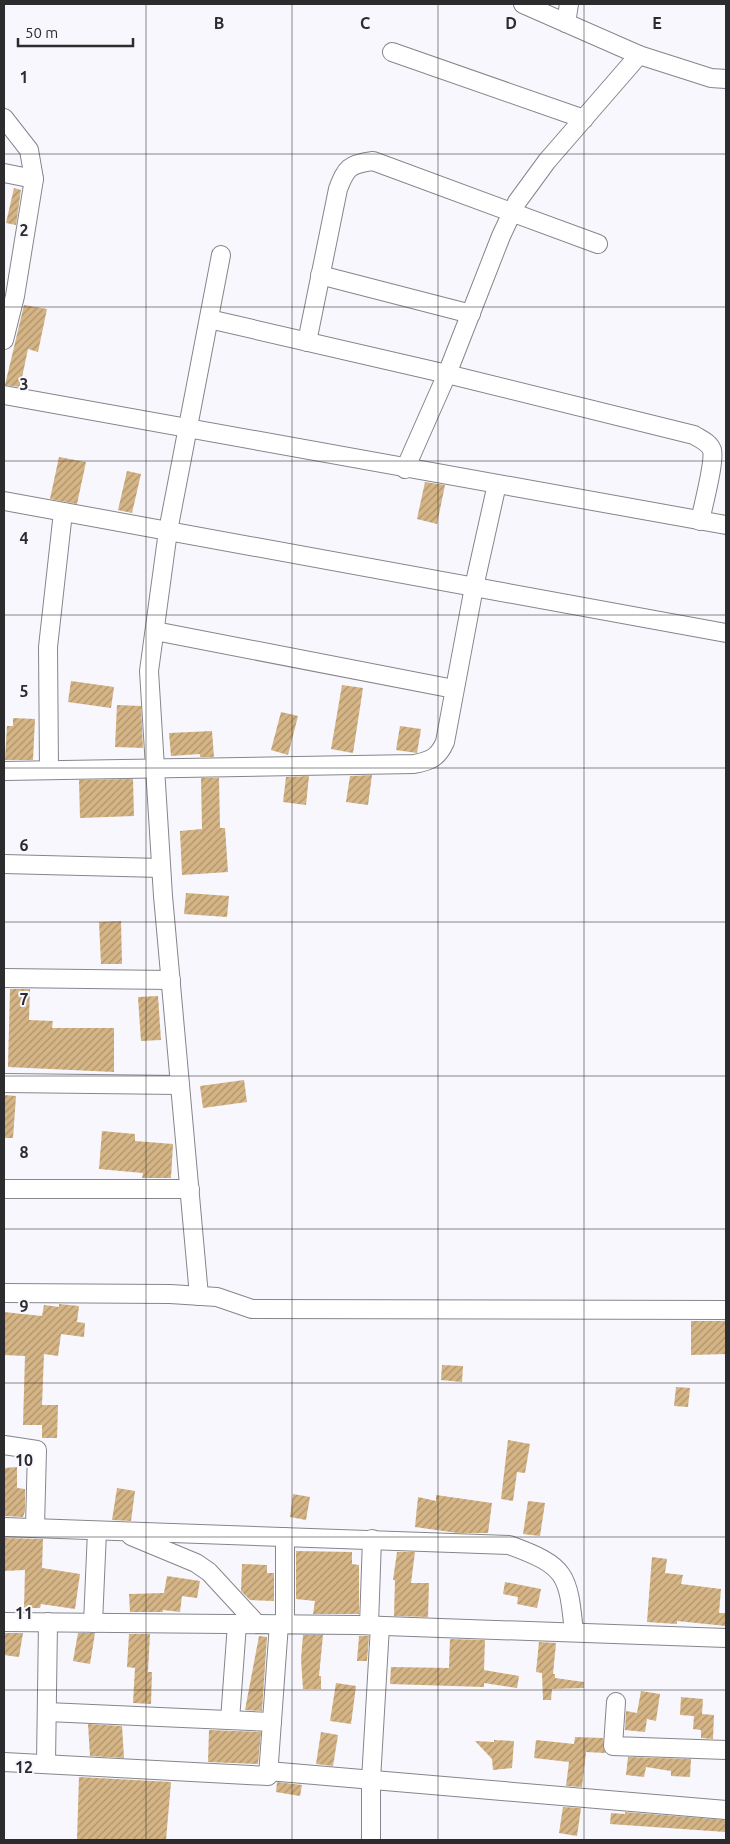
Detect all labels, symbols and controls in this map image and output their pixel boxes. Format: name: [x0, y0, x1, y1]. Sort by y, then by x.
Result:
text: B: [214, 14, 224, 32]
text: C: [360, 14, 370, 32]
text: D: [505, 14, 517, 32]
text: E: [652, 14, 662, 32]
scale bar: [18, 15, 132, 47]
text: 50 m: [25, 24, 58, 41]
text: 1: [19, 68, 29, 86]
text: 2: [19, 221, 29, 239]
text: 3: [19, 375, 29, 393]
text: 4: [19, 529, 29, 547]
text: 5: [19, 682, 29, 700]
text: 6: [19, 836, 29, 854]
text: 7: [19, 990, 29, 1008]
text: 8: [19, 1143, 29, 1161]
text: 9: [19, 1297, 29, 1315]
text: 10: [15, 1451, 33, 1469]
text: 11: [15, 1604, 33, 1622]
text: 12: [15, 1758, 33, 1776]

